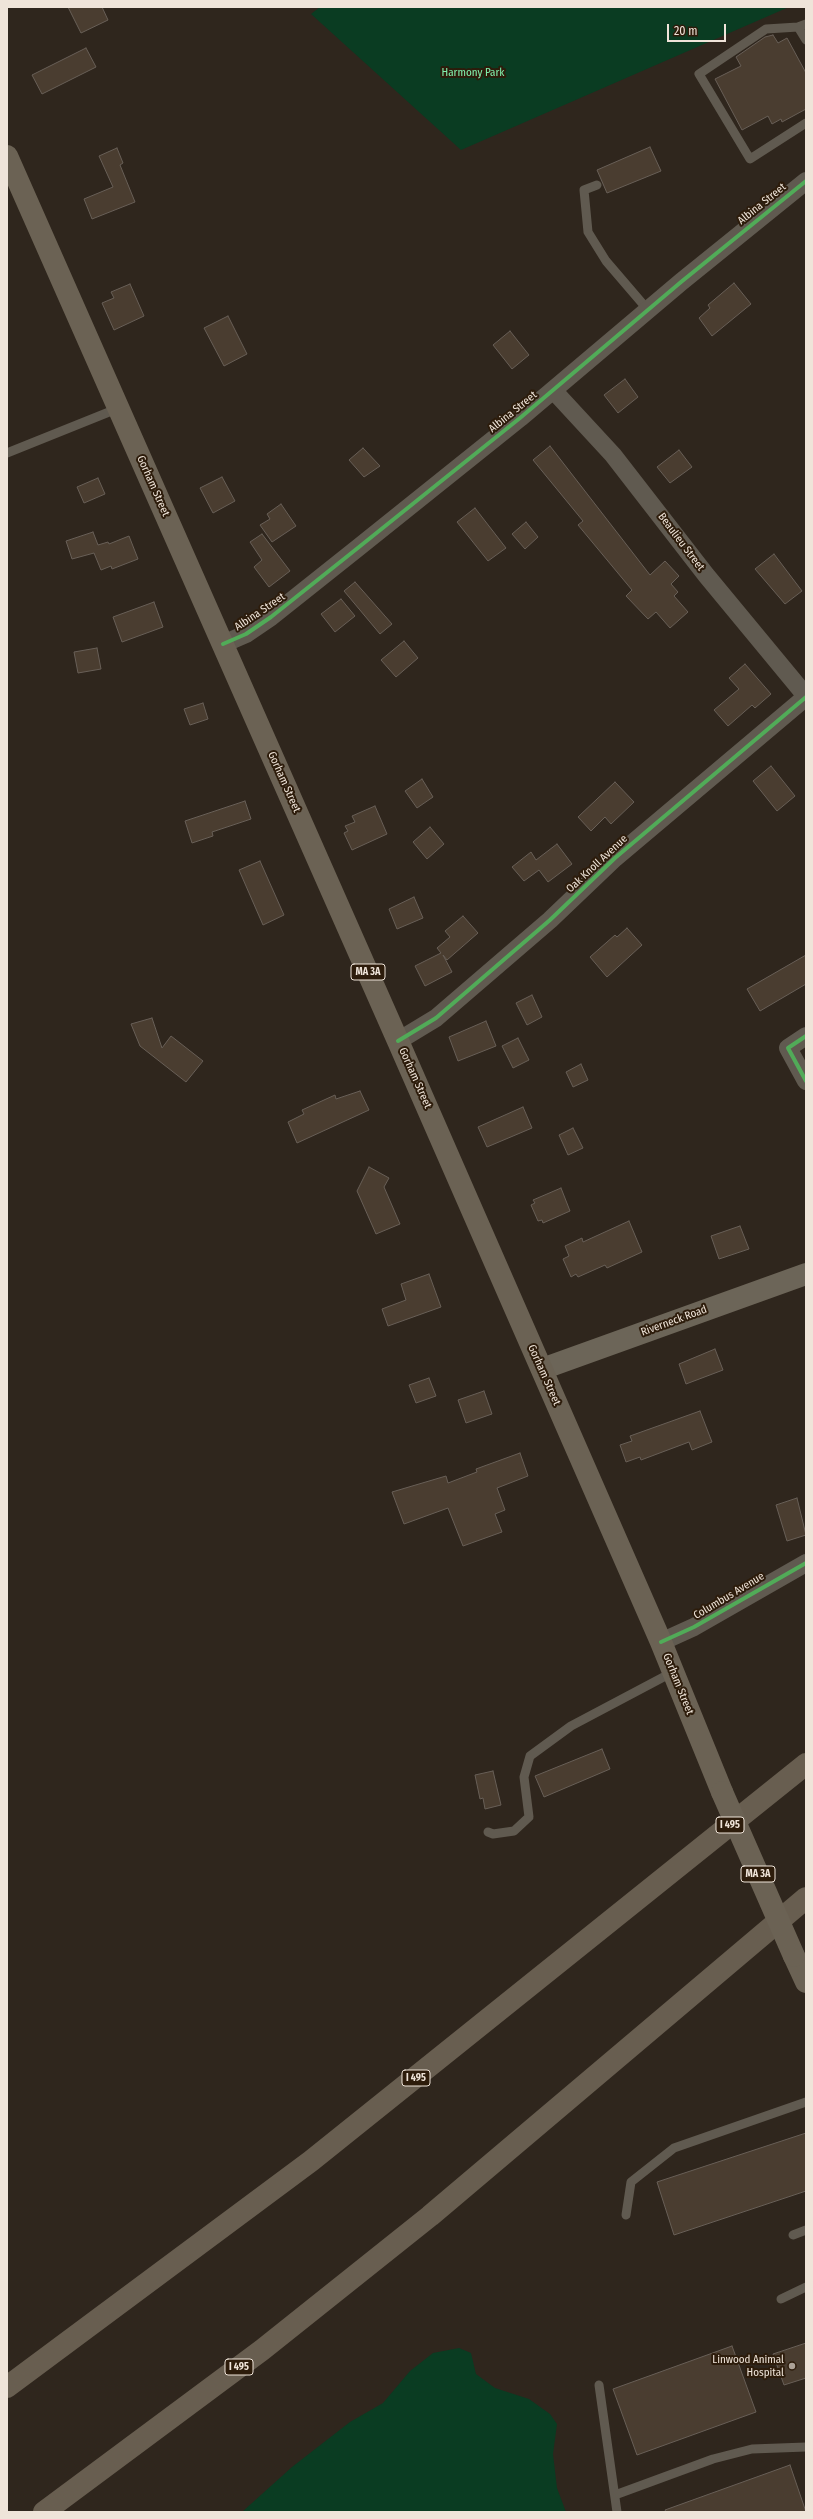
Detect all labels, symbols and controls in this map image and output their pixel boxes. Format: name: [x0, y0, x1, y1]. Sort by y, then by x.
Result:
scale bar: [669, 16, 728, 42]
text: 20 m: [674, 24, 698, 38]
park label: Harmony Park: [442, 66, 504, 80]
street label: Albina Street: [735, 181, 789, 227]
street label: Albina Street: [486, 389, 540, 435]
street label: Gorham Street: [134, 454, 172, 518]
street label: Beaulieu Street: [655, 510, 707, 574]
street label: Albina Street: [232, 590, 288, 634]
street label: Gorham Street: [265, 750, 303, 814]
street label: Oak Knoll Avenue: [564, 832, 630, 896]
road number: MA 3A: [351, 964, 385, 980]
street label: Gorham Street: [396, 1046, 434, 1110]
street label: Riverneck Road: [639, 1303, 709, 1339]
street label: Gorham Street: [525, 1343, 563, 1407]
street label: Columbus Avenue: [691, 1570, 767, 1622]
street label: Gorham Street: [660, 1651, 696, 1717]
road number: I 495: [716, 1817, 744, 1833]
road number: MA 3A: [741, 1866, 775, 1882]
road number: I 495: [402, 2070, 430, 2086]
place label: Linwood Animal Hospital: [712, 2353, 784, 2379]
road number: I 495: [225, 2359, 253, 2375]
marker: Linwood Animal Hospital: [787, 2361, 797, 2371]

